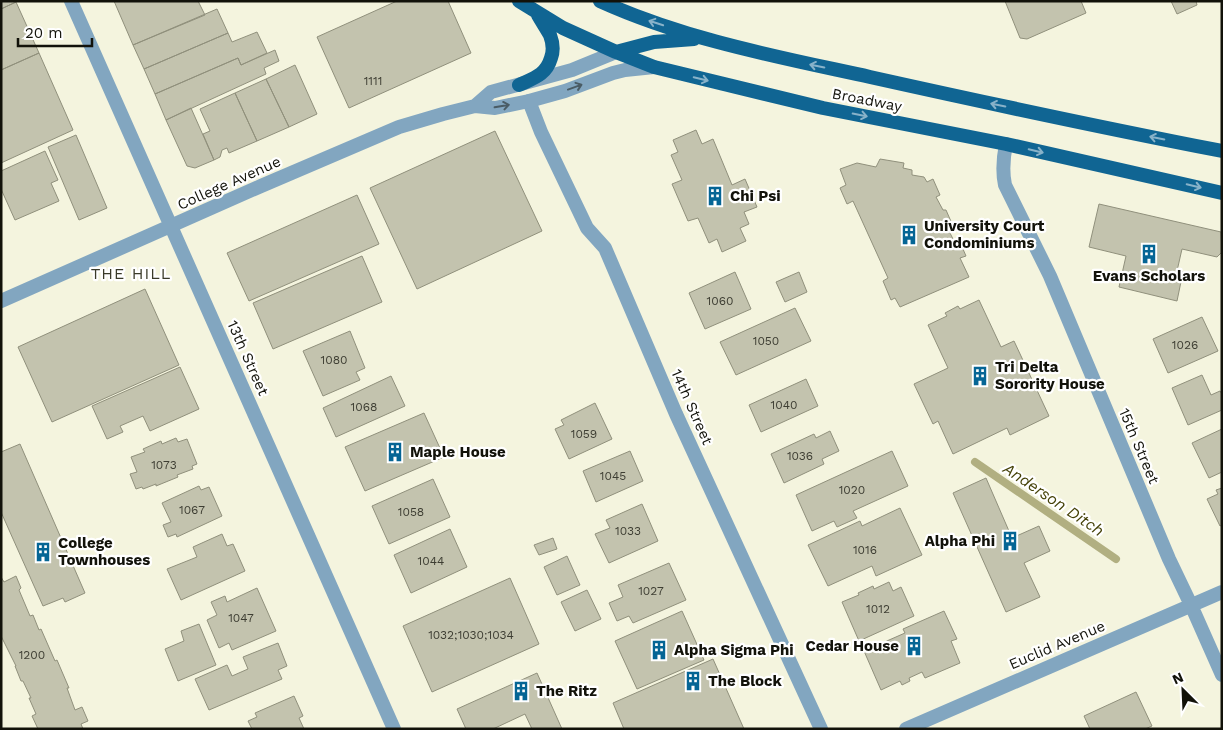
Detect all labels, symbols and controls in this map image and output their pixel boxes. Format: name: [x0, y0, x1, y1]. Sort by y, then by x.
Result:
scale bar: [18, 15, 91, 47]
one-way arrow: [649, 18, 665, 28]
text: 20 m: [25, 24, 63, 42]
one-way arrow: [809, 61, 825, 70]
house number: 1111: [364, 74, 382, 88]
one-way arrow: [693, 75, 709, 84]
one-way arrow: [567, 82, 583, 91]
street label: Broadway: [831, 84, 904, 116]
one-way arrow: [990, 100, 1006, 109]
one-way arrow: [493, 101, 509, 111]
one-way arrow: [851, 111, 867, 120]
one-way arrow: [1149, 133, 1165, 142]
one-way arrow: [1027, 147, 1043, 156]
street label: College Avenue: [174, 152, 284, 214]
one-way arrow: [1186, 182, 1202, 192]
building icon: Chi Psi: [704, 185, 726, 207]
place label: Chi Psi: [730, 187, 781, 205]
place label: University Court Condominiums: [924, 217, 1045, 252]
building icon: University Court Condominiums: [898, 224, 920, 246]
building icon: Evans Scholars: [1138, 243, 1160, 265]
district label: THE HILL: [91, 264, 171, 283]
place label: Evans Scholars: [1093, 267, 1205, 285]
house number: 1060: [707, 294, 733, 308]
street label: 13th Street: [223, 318, 273, 399]
house number: 1050: [753, 334, 779, 348]
house number: 1026: [1172, 338, 1198, 352]
house number: 1080: [320, 353, 348, 367]
place label: Tri Delta Sorority House: [995, 358, 1105, 393]
building icon: Tri Delta Sorority House: [969, 365, 991, 387]
street label: 14th Street: [667, 366, 717, 448]
house number: 1040: [771, 398, 797, 412]
house number: 1068: [351, 400, 377, 414]
street label: 15th Street: [1115, 405, 1163, 487]
house number: 1059: [571, 427, 597, 441]
building icon: Maple House: [384, 441, 406, 463]
place label: Maple House: [410, 443, 506, 461]
house number: 1036: [787, 449, 813, 463]
house number: 1073: [151, 458, 177, 472]
water label: Anderson Ditch: [999, 458, 1108, 540]
house number: 1045: [600, 469, 626, 483]
house number: 1020: [839, 483, 865, 497]
house number: 1067: [179, 503, 205, 517]
house number: 1058: [398, 505, 424, 519]
house number: 1033: [615, 524, 641, 538]
building icon: Alpha Phi: [999, 530, 1021, 552]
place label: Alpha Phi: [925, 532, 995, 550]
place label: College Townhouses: [58, 534, 150, 569]
building icon: College Townhouses: [32, 541, 54, 563]
house number: 1016: [853, 543, 877, 557]
house number: 1044: [418, 554, 444, 568]
house number: 1027: [638, 584, 664, 598]
house number: 1012: [866, 602, 890, 616]
house number: 1047: [228, 611, 254, 625]
street label: Euclid Avenue: [1006, 617, 1108, 673]
house number: 1032;1030;1034: [428, 628, 514, 642]
building icon: Cedar House: [903, 635, 925, 657]
place label: Cedar House: [806, 637, 899, 655]
building icon: Alpha Sigma Phi: [648, 639, 670, 661]
place label: Alpha Sigma Phi: [674, 641, 794, 659]
house number: 1200: [19, 648, 45, 662]
north arrow: [1158, 665, 1208, 715]
text: N: [1170, 669, 1186, 688]
building icon: The Block: [682, 670, 704, 692]
place label: The Block: [708, 672, 783, 690]
building icon: The Ritz: [510, 680, 532, 702]
place label: The Ritz: [536, 682, 597, 700]

